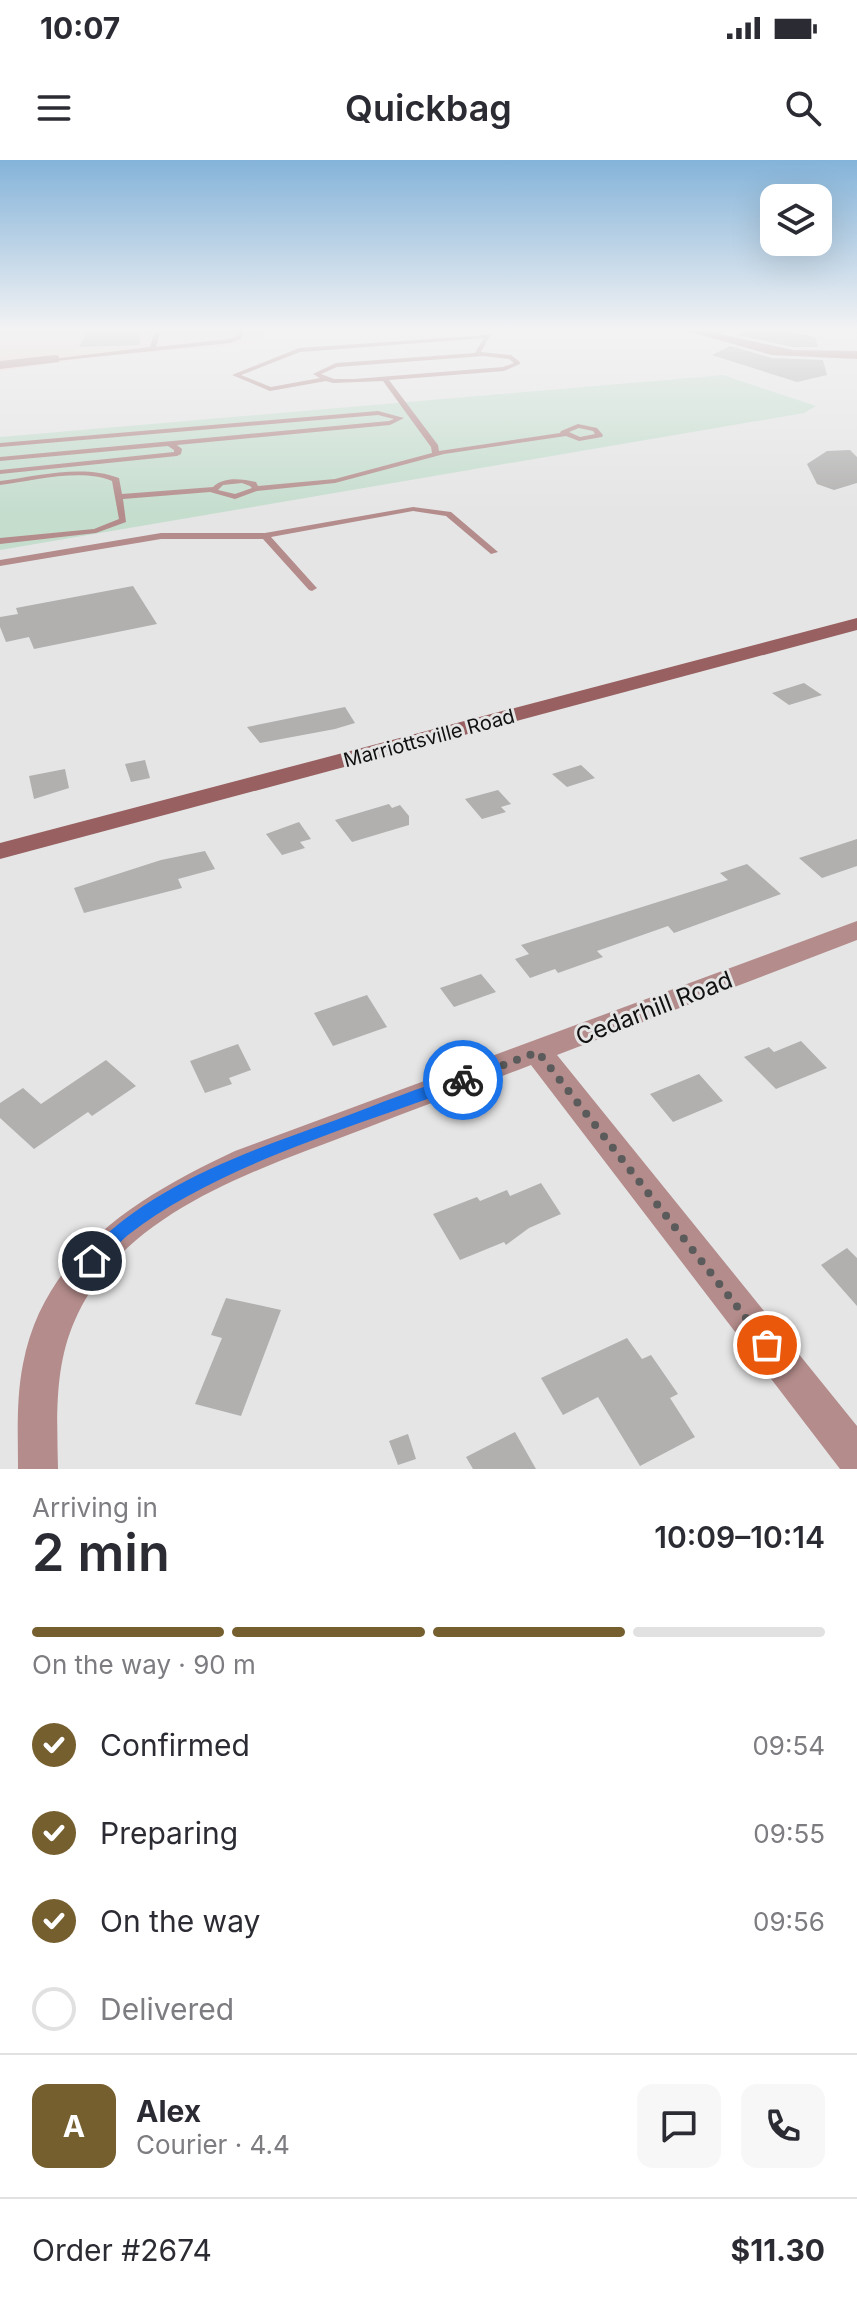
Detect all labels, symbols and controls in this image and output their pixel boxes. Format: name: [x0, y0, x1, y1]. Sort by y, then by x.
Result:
text: 10:07: [40, 10, 120, 46]
icon: menu: [32, 86, 76, 130]
text: Quickbag: [345, 86, 512, 130]
icon: search: [781, 86, 825, 130]
map controls: [760, 184, 832, 256]
button: layers: [760, 184, 832, 256]
street label: Marriottsville Road: [341, 704, 517, 772]
street label: Cedarhill Road: [572, 965, 736, 1051]
courier: [423, 1040, 503, 1120]
icon: bike: [441, 1058, 485, 1102]
pin: [58, 1227, 126, 1295]
icon: home: [70, 1239, 114, 1283]
pin: [733, 1311, 801, 1379]
icon: bag: [745, 1323, 789, 1367]
text: Arriving in: [32, 1492, 158, 1523]
text: 10:09–10:14: [654, 1519, 825, 1555]
text: 2 min: [32, 1521, 170, 1584]
text: On the way · 90 m: [32, 1649, 256, 1680]
icon: check: [32, 1723, 76, 1767]
text: Confirmed: [100, 1727, 250, 1763]
text: 09:54: [752, 1730, 825, 1761]
icon: check: [32, 1811, 76, 1855]
text: Preparing: [100, 1815, 238, 1851]
text: 09:55: [753, 1818, 825, 1849]
icon: check: [32, 1899, 76, 1943]
text: On the way: [100, 1903, 260, 1939]
text: 09:56: [753, 1906, 825, 1937]
text: Delivered: [100, 1991, 234, 2027]
button: chat: [637, 2084, 721, 2168]
button: phone: [741, 2084, 825, 2168]
text: Alex: [136, 2093, 201, 2129]
text: A: [63, 2108, 85, 2144]
text: Courier · 4.4: [136, 2129, 290, 2160]
text: Order #2674: [32, 2232, 212, 2268]
text: $11.30: [731, 2232, 825, 2268]

